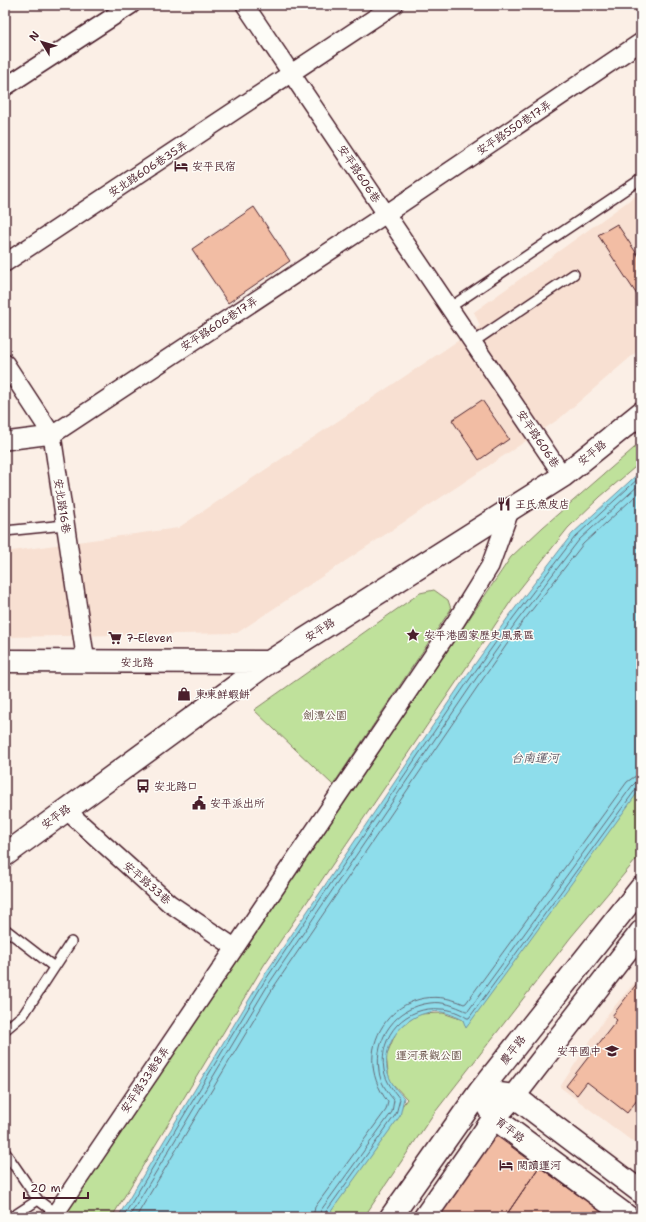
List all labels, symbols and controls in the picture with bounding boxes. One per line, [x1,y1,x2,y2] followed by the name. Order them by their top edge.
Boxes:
[22,22,62,62] north arrow
[26,28,43,44] text: N
[474,97,554,159] street label: 安平路550巷17弄
[105,138,191,200] street label: 安北路606巷35弄
[334,142,384,206] street label: 安平路606巷
[173,158,189,174] hotel icon: 安平民宿
[192,159,236,174] place label: 安平民宿
[177,293,261,355] street label: 安平路606巷17弄
[513,407,563,471] street label: 安平路606巷
[574,437,610,469] street label: 安平路
[50,477,74,535] street label: 安北路16巷
[496,496,512,512] restaurant icon: 王氏魚皮店
[515,497,570,512] place label: 王氏魚皮店
[302,615,338,645] street label: 安平路
[405,627,421,643] place icon: 安平港國家歷史風景區
[424,628,534,643] place label: 安平港國家歷史風景區
[107,630,123,646] supermarket icon: 7-Eleven
[126,631,173,646] place label: 7-Eleven
[121,655,154,670] street label: 安北路
[176,686,192,702] shop icon: 東東鮮蝦餅
[195,687,250,702] place label: 東東鮮蝦餅
[303,708,347,723] park label: 劍潭公園
[511,750,561,766] water label: 台南運河
[135,778,151,794] bus stop icon: 安北路口
[154,779,198,794] place label: 安北路口
[191,795,207,811] public building icon: 安平派出所
[210,796,265,811] place label: 安平派出所
[38,801,74,833] street label: 安平路
[120,858,174,908] street label: 安平路33巷
[497,1032,529,1068] street label: 慶平路
[604,1043,620,1059] school or university icon: 安平國中
[117,1044,173,1116] street label: 安平路33巷8弄
[557,1044,601,1059] place label: 安平國中
[396,1048,462,1063] park label: 運河景觀公園
[492,1114,528,1146] street label: 育平路
[498,1157,514,1173] hotel icon: 閱讀運河
[517,1158,561,1173] place label: 閱讀運河
[24,1174,88,1200] scale bar
[30,1180,61,1196] text: 20 m

